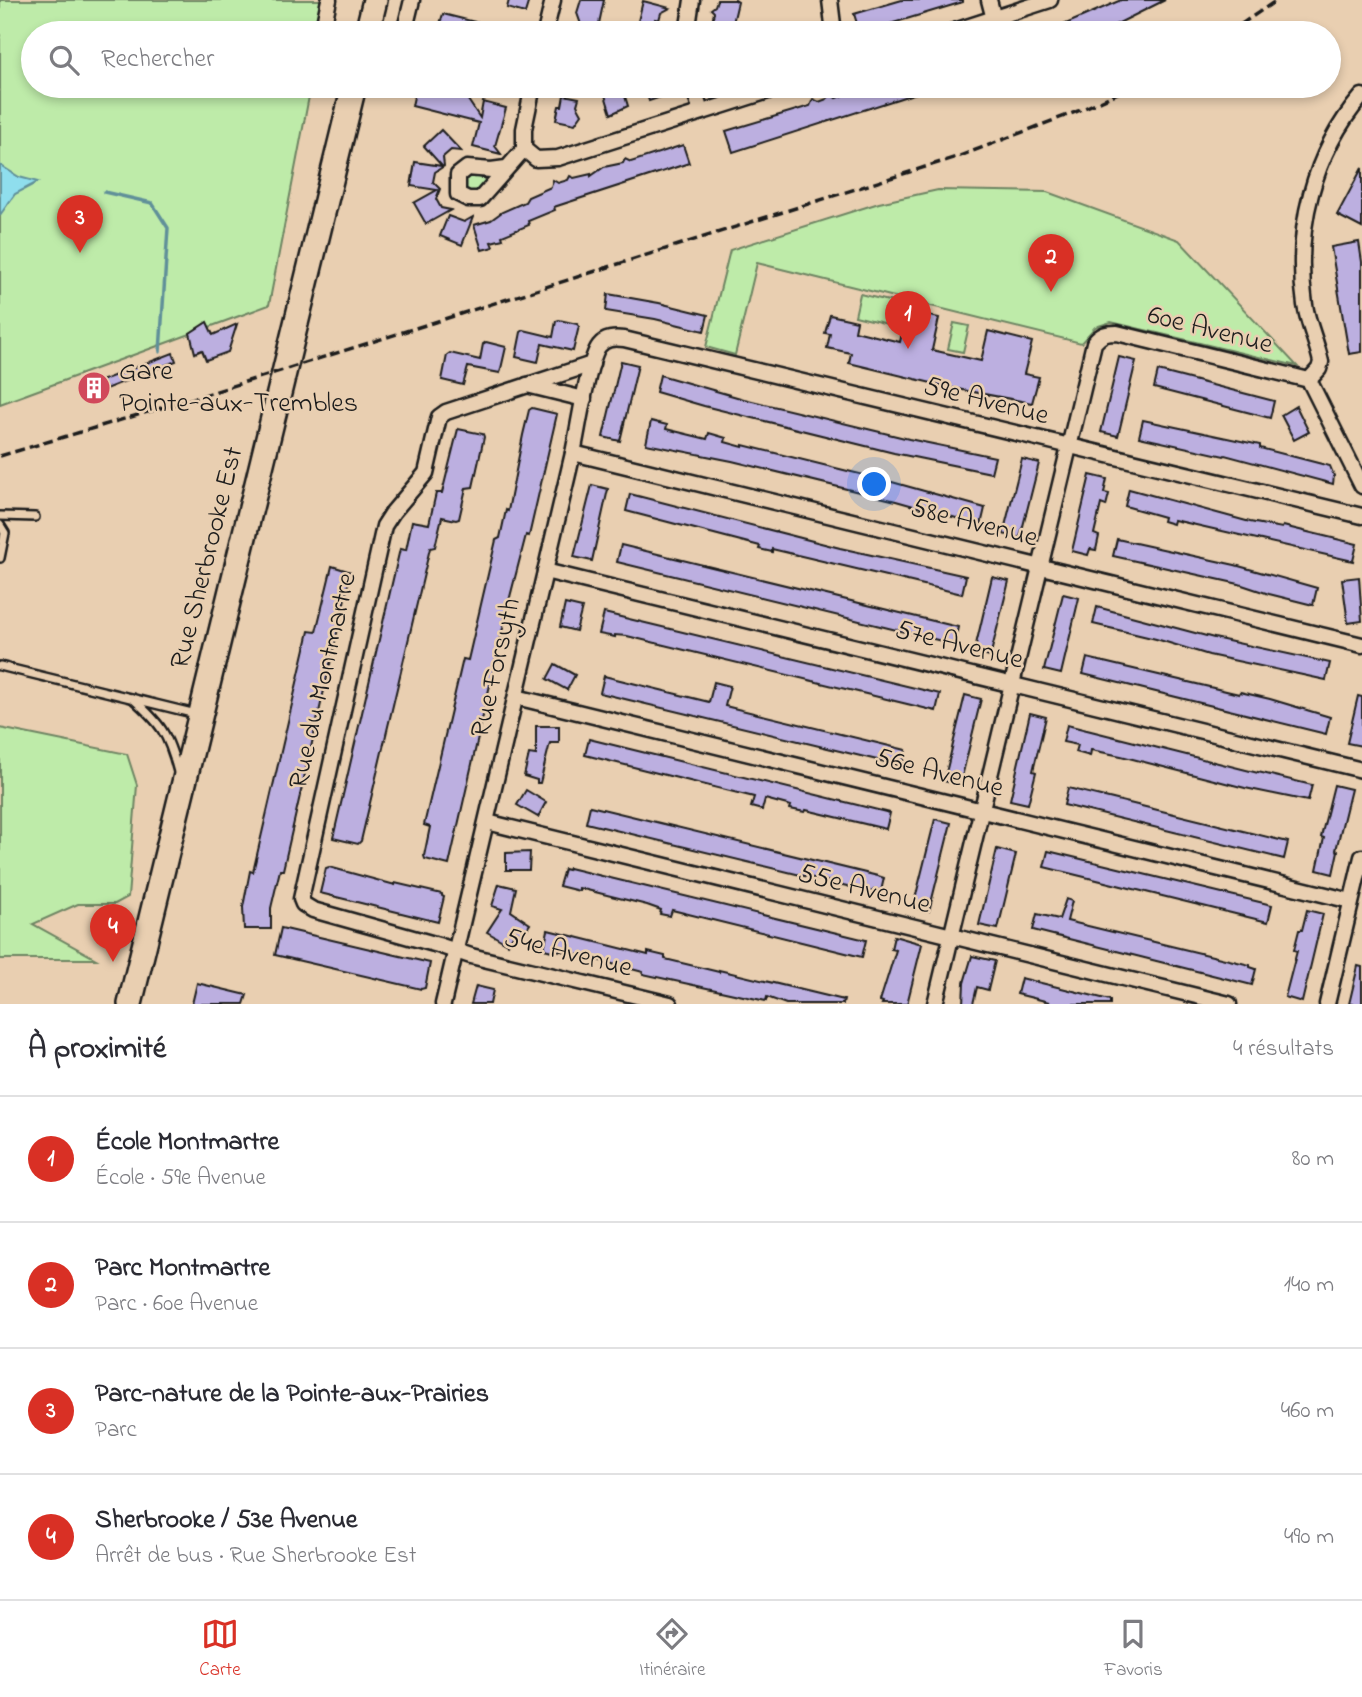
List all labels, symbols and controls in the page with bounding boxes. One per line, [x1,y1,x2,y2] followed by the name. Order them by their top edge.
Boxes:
[21,21,1341,98] search box
[45,41,83,79] icon: search
[101,41,214,79] text: Rechercher
[57,195,103,253] pin: 3
[1028,234,1074,292] pin: 2
[885,291,931,349] pin: 1
[1143,296,1277,366] street label: 60e Avenue
[119,352,358,425] place label: Gare Pointe-aux-Trembles
[919,367,1053,437] street label: 59e Avenue
[75,369,113,407] building icon: Gare Pointe-aux-Trembles
[161,443,255,673] street label: Rue Sherbrooke Est
[857,467,891,501] your location
[906,488,1042,560] street label: 58e Avenue
[279,568,369,793] street label: Rue du Montmartre
[461,594,533,742] street label: Rue Forsyth
[891,610,1028,682] street label: 57e Avenue
[870,738,1008,810] street label: 56e Avenue
[793,854,935,926] street label: 55e Avenue
[90,904,136,962] pin: 4
[500,918,637,990] street label: 54e Avenue
[28,1028,166,1072] text: À proximité
[1233,1033,1334,1066] text: 4 résultats
[95,1124,279,1162] text: École Montmartre
[47,1143,55,1176] text: 1
[1292,1143,1334,1176] text: 80 m
[95,1162,266,1195] text: École · 59e Avenue
[95,1250,270,1288] text: Parc Montmartre
[45,1269,57,1302] text: 2
[1284,1269,1334,1302] text: 140 m
[95,1288,258,1321] text: Parc · 60e Avenue
[95,1376,489,1414] text: Parc-nature de la Pointe-aux-Prairies
[46,1395,56,1428] text: 3
[1281,1395,1334,1428] text: 460 m
[95,1414,137,1447] text: Parc
[95,1502,357,1540] text: Sherbrooke / 53e Avenue
[46,1521,56,1554] text: 4
[1284,1521,1334,1554] text: 490 m
[95,1540,417,1573] text: Arrêt de bus · Rue Sherbrooke Est
[199,1615,241,1684] tab: Carte
[639,1615,705,1684] tab: Itinéraire
[1104,1615,1163,1684] tab: Favoris

